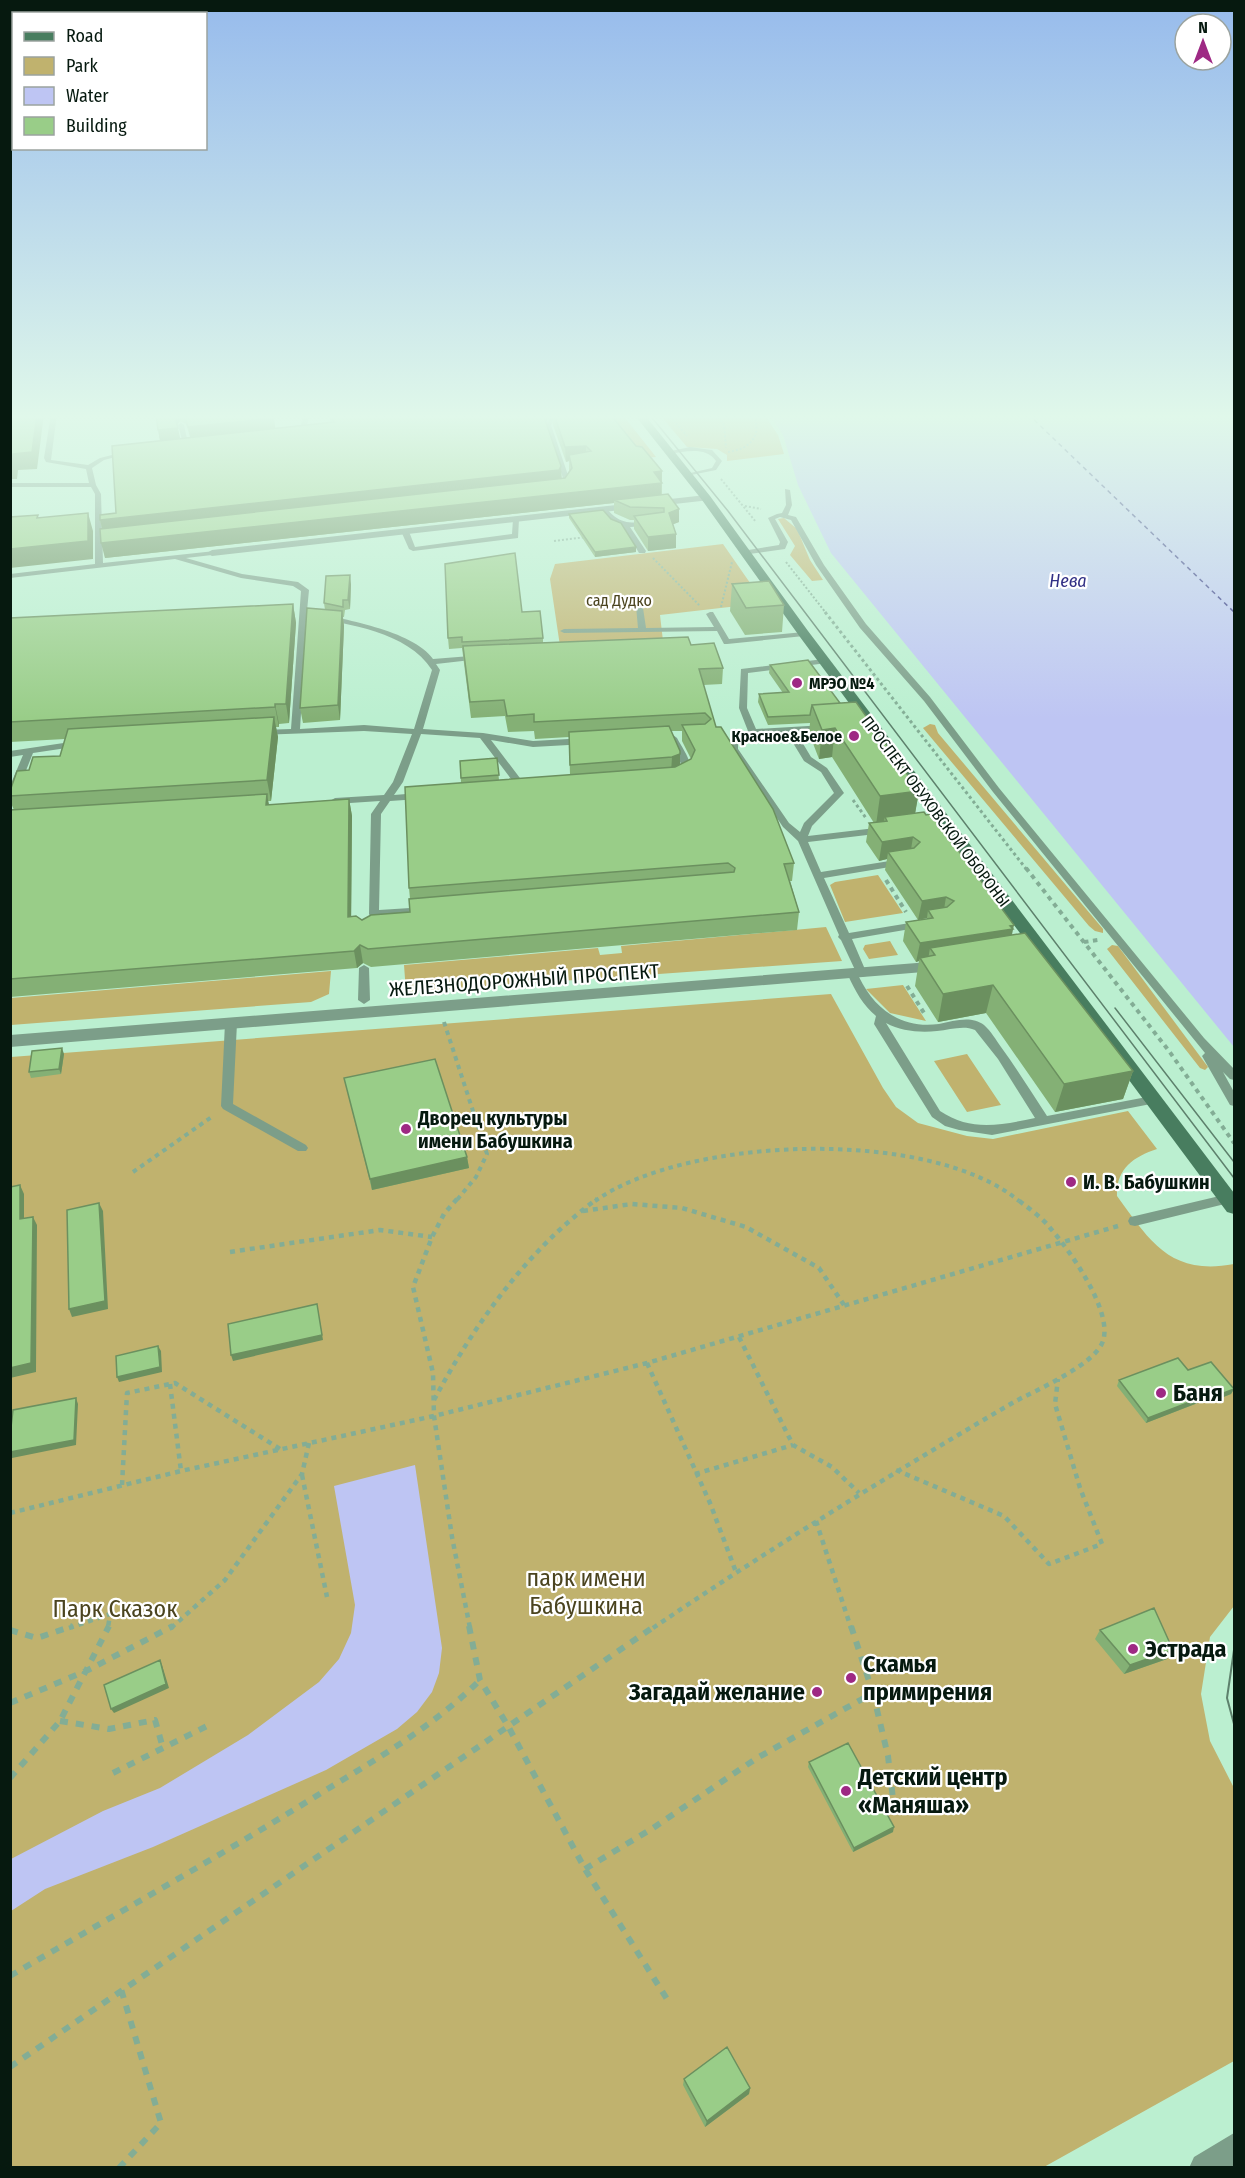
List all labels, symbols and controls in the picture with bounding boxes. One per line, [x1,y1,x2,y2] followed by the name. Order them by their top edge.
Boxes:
[12,12,207,150] legend
[1173,12,1233,72] north arrow
[1198,18,1208,37] text: N
[66,25,103,47] text: Road
[66,55,99,77] text: Park
[66,85,109,107] text: Water
[66,115,127,137] text: Building
[1049,570,1087,592] water label: Нева
[586,591,652,610] park label: сад Дудко
[809,674,874,693] place label: МРЭО №4
[790,676,804,690] marker: МРЭО №4
[858,712,1014,910] street label: ПРОСПЕКТ ОБУХОВСКОЙ ОБОРОНЫ
[732,727,842,746] place label: Красное&Белое
[847,729,861,743] marker: Красное&Белое
[388,959,661,1001] street label: ЖЕЛЕЗНОДОРОЖНЫЙ ПРОСПЕКТ
[417,1106,573,1153] place label: Дворец культуры имени Бабушкина
[399,1122,413,1136] marker: Дворец культуры имени Бабушкина
[1083,1170,1210,1194] place label: И. В. Бабушкин
[1064,1175,1078,1189] marker: И. В. Бабушкин
[1173,1379,1223,1407] place label: Баня
[1154,1386,1168,1400] marker: Баня
[526,1564,646,1620] park label: парк имени Бабушкина
[53,1595,178,1623] park label: Парк Сказок
[1145,1635,1227,1663] place label: Эстрада
[1126,1642,1140,1656] marker: Эстрада
[863,1650,992,1706] place label: Скамья примирения
[844,1671,858,1685] marker: Скамья примирения
[628,1678,805,1706] place label: Загадай желание
[810,1685,824,1699] marker: Загадай желание
[857,1763,1007,1819] place label: Детский центр «Маняша»
[839,1784,853,1798] marker: Детский центр «Маняша»

